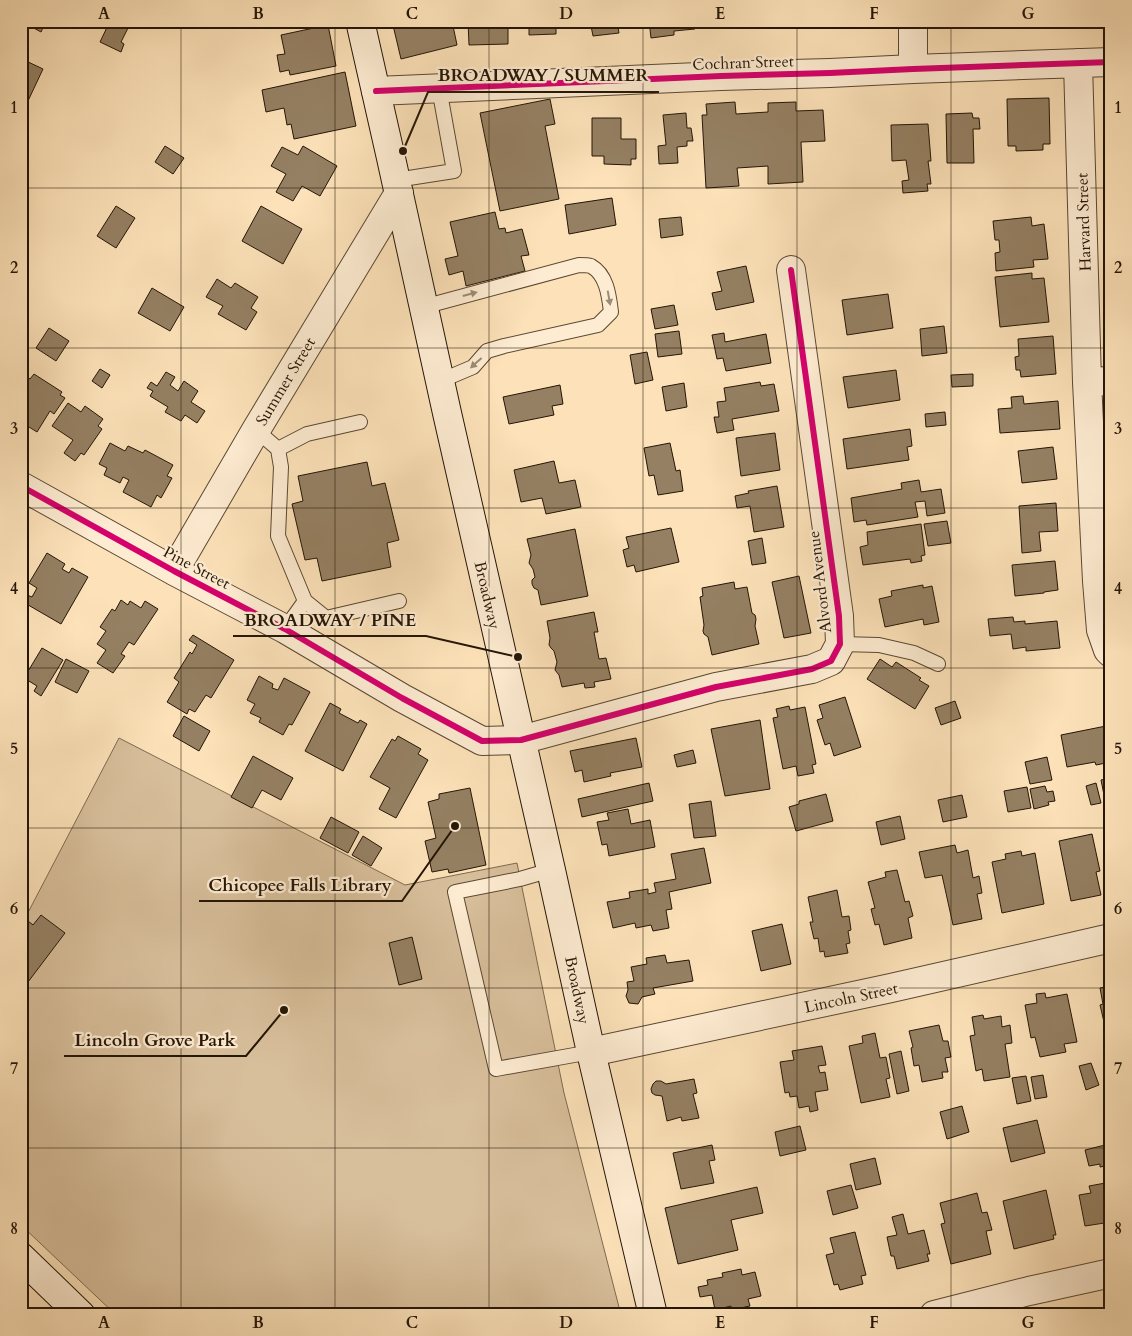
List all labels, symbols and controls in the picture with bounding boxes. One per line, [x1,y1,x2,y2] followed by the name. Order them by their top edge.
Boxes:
[98,3,110,25] text: A
[252,3,264,25] text: B
[406,3,418,25] text: C
[559,3,573,25] text: D
[715,3,725,25] text: E
[869,3,879,25] text: F
[1021,3,1035,25] text: G
[692,50,794,76] street label: Cochran Street
[428,59,659,92] callout: BROADWAY / SUMMER
[438,63,649,88] text: BROADWAY / SUMMER
[10,97,18,119] text: 1
[1114,97,1122,119] text: 1
[1071,172,1097,271] street label: Harvard Street
[10,257,18,279] text: 2
[1114,257,1122,279] text: 2
[463,290,478,298] one-way arrow
[605,291,613,307] one-way arrow
[251,333,321,430] street label: Summer Street
[469,357,482,368] one-way arrow
[10,418,18,440] text: 3
[1114,418,1122,440] text: 3
[803,530,837,634] street label: Alvord Avenue
[159,541,234,595] street label: Pine Street
[469,559,506,632] street label: Broadway
[10,578,18,600] text: 4
[1114,578,1122,600] text: 4
[233,603,426,636] callout: BROADWAY / PINE
[244,608,416,633] text: BROADWAY / PINE
[10,738,18,760] text: 5
[1114,738,1122,760] text: 5
[199,868,402,901] callout: Chicopee Falls Library
[208,873,392,898] text: Chicopee Falls Library
[10,898,18,920] text: 6
[1114,898,1122,920] text: 6
[559,954,595,1027] street label: Broadway
[802,977,900,1019] street label: Lincoln Street
[64,1023,246,1056] callout: Lincoln Grove Park
[74,1028,236,1053] text: Lincoln Grove Park
[10,1058,18,1080] text: 7
[1114,1058,1122,1080] text: 7
[10,1218,18,1240] text: 8
[1114,1218,1122,1240] text: 8
[98,1312,110,1334] text: A
[252,1312,264,1334] text: B
[406,1312,418,1334] text: C
[559,1312,573,1334] text: D
[715,1312,725,1334] text: E
[869,1312,879,1334] text: F
[1021,1312,1035,1334] text: G

